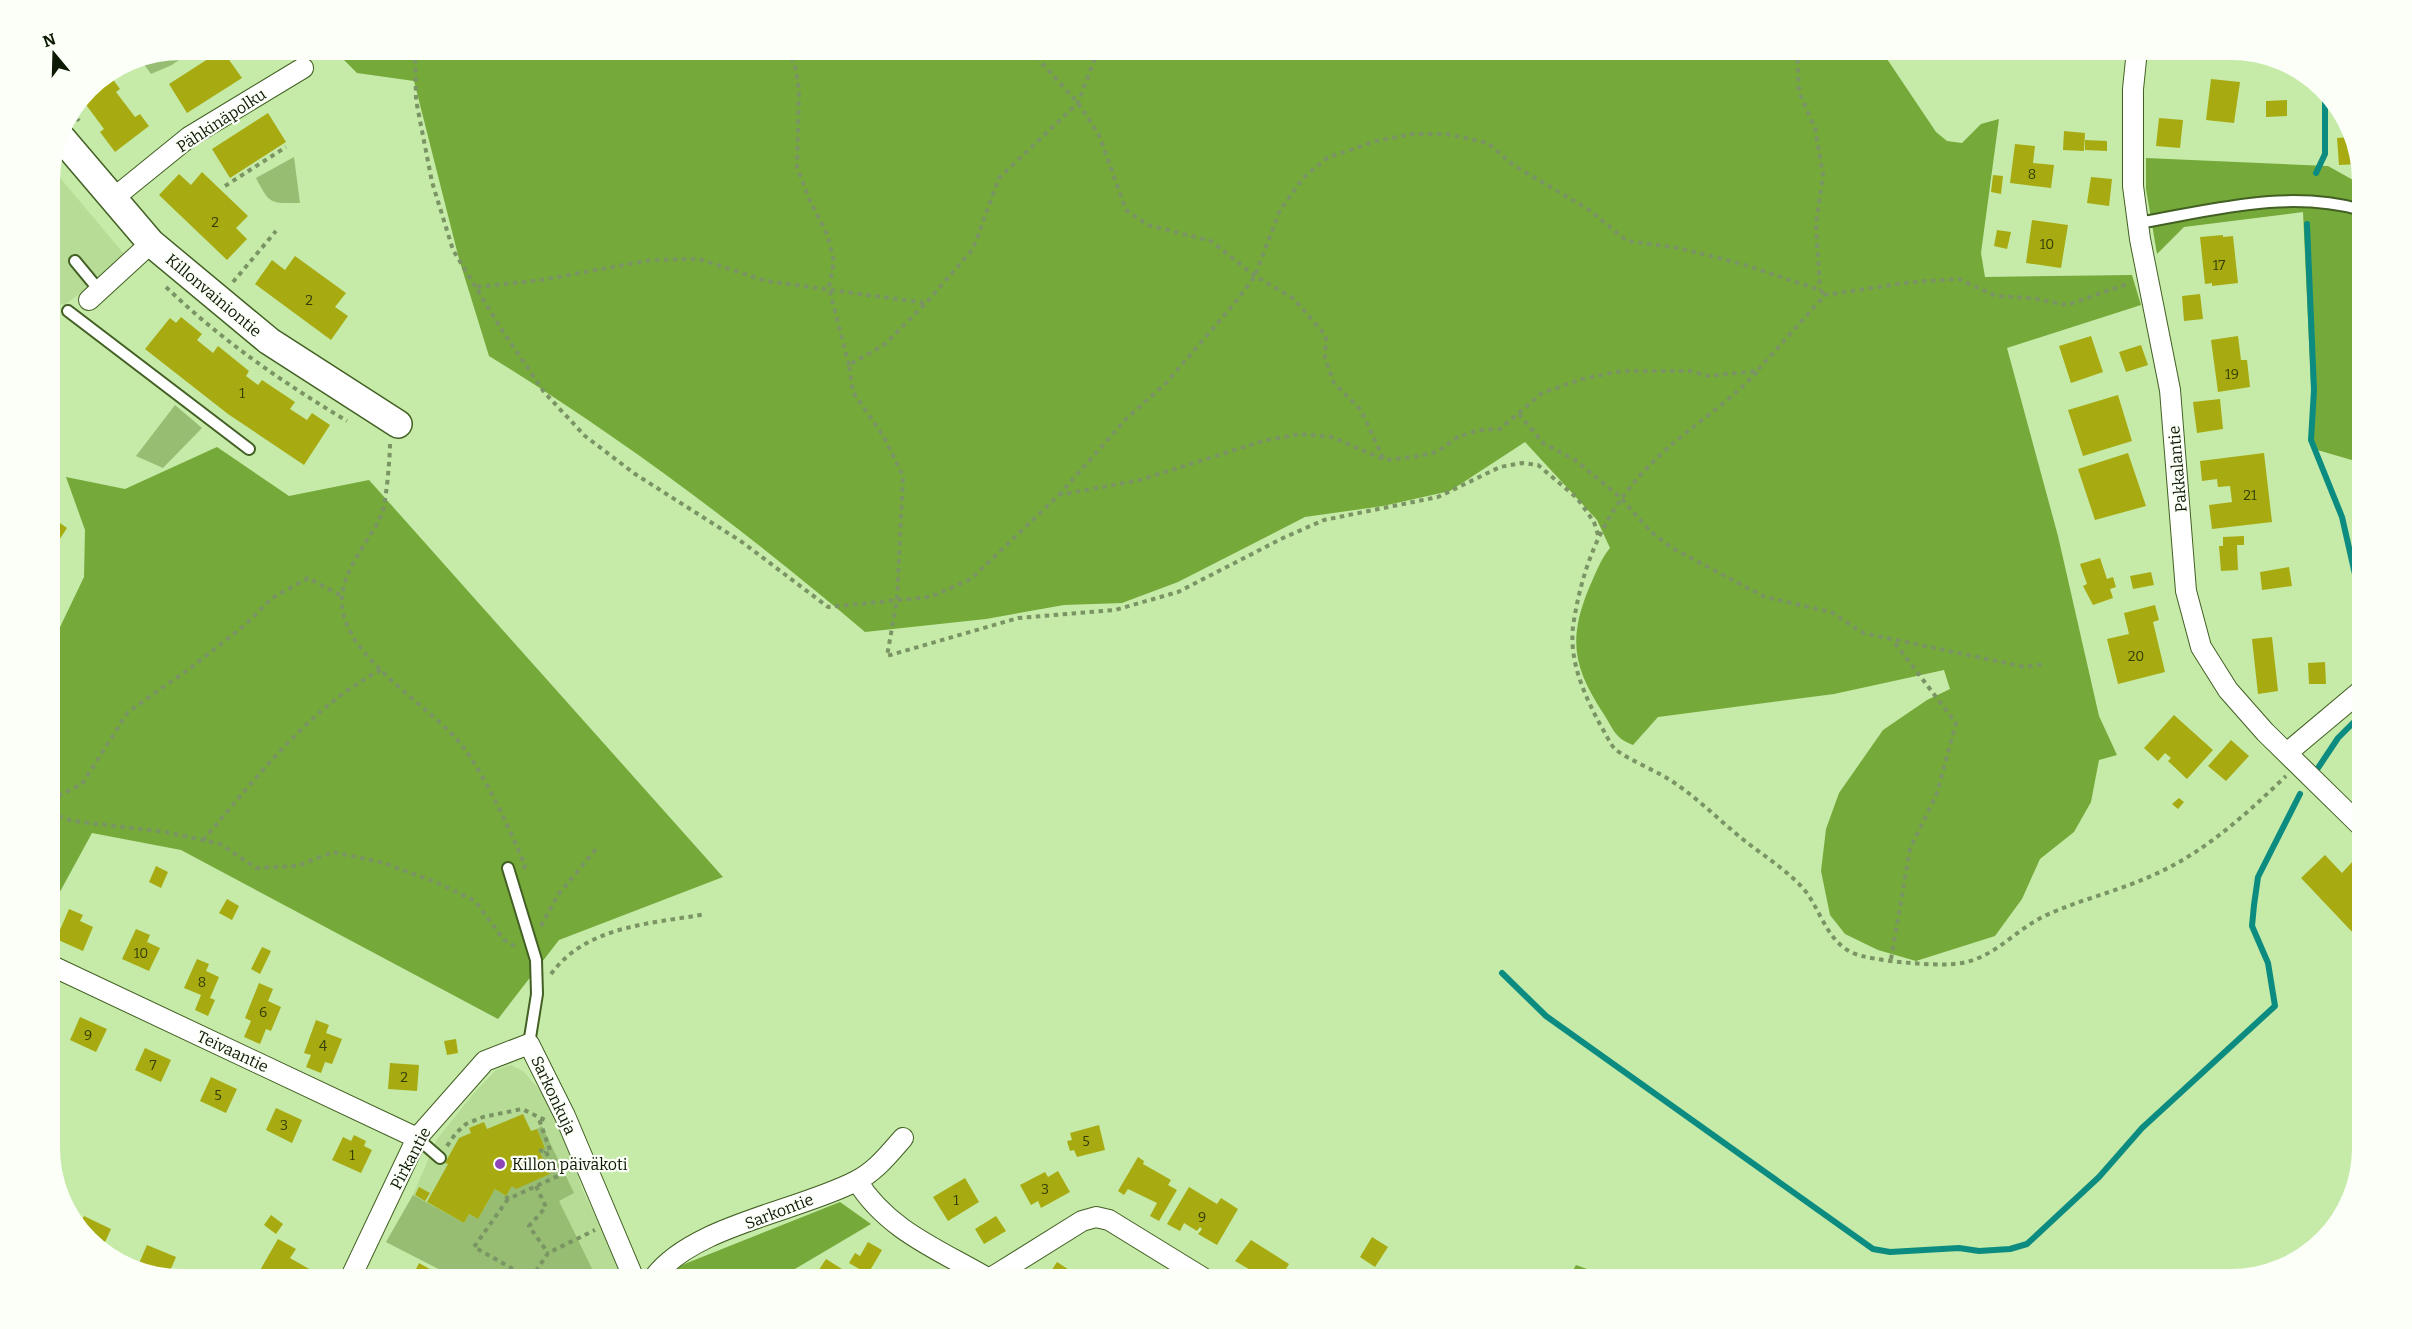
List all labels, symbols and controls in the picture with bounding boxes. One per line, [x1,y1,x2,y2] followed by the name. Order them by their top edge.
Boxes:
[24,24,84,84] north arrow
[40,29,58,51] text: N
[173,85,269,156] street label: Pähkinäpolku
[2028,166,2036,183] house number: 8
[211,214,219,231] house number: 2
[2040,236,2054,253] house number: 10
[162,250,265,341] street label: Killonvainiontie
[2213,257,2225,274] house number: 17
[305,292,313,309] house number: 2
[2225,366,2239,383] house number: 19
[239,385,245,402] house number: 1
[2164,425,2191,513] street label: Pakkalantie
[2243,487,2257,504] house number: 21
[2128,648,2144,665] house number: 20
[134,945,148,962] house number: 10
[198,974,206,991] house number: 8
[259,1004,267,1021] house number: 6
[84,1027,92,1044] house number: 9
[194,1027,272,1076] street label: Teivaantie
[319,1038,327,1055] house number: 4
[527,1053,580,1138] street label: Sarkonkuja
[149,1057,157,1074] house number: 7
[400,1069,408,1086] house number: 2
[214,1087,222,1104] house number: 5
[280,1117,288,1134] house number: 3
[386,1124,435,1193] street label: Pirkantie
[1082,1133,1090,1150] house number: 5
[349,1147,355,1164] house number: 1
[512,1155,628,1174] place label: Killon päiväkoti
[493,1157,507,1171] marker: Killon päiväkoti
[1041,1181,1049,1198] house number: 3
[742,1190,816,1233] street label: Sarkontie
[953,1192,959,1209] house number: 1
[1198,1209,1206,1226] house number: 9

